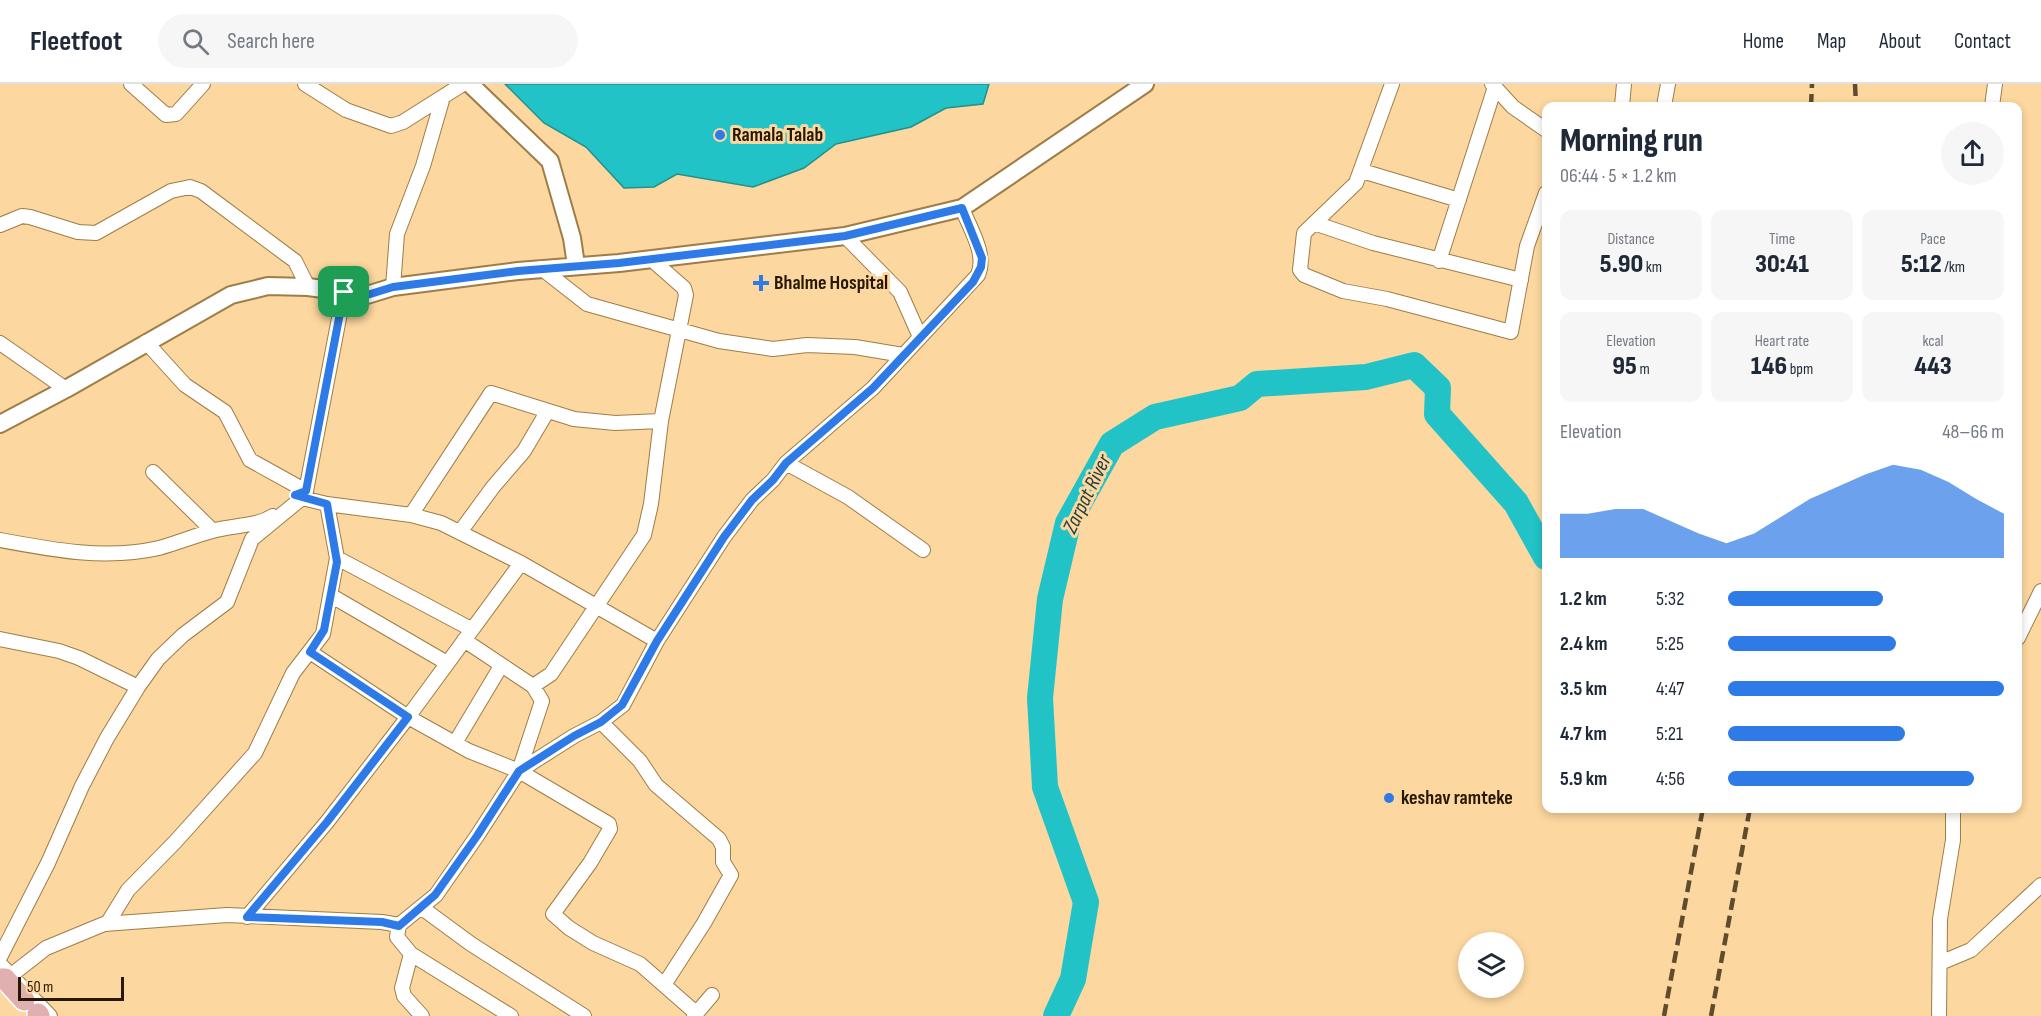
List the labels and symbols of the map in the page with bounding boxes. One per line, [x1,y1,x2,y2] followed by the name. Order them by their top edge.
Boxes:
[732,123,823,147] place label: Ramala Talab
[713,128,727,142] marker: Ramala Talab
[318,266,369,317] pin
[774,271,888,295] place label: Bhalme Hospital
[752,274,770,292] marker: Bhalme Hospital
[1057,450,1117,538] water label: Zarpat River
[1401,786,1513,810] place label: keshav ramteke
[1382,791,1396,805] marker: keshav ramteke
[18,974,124,1002] scale bar

